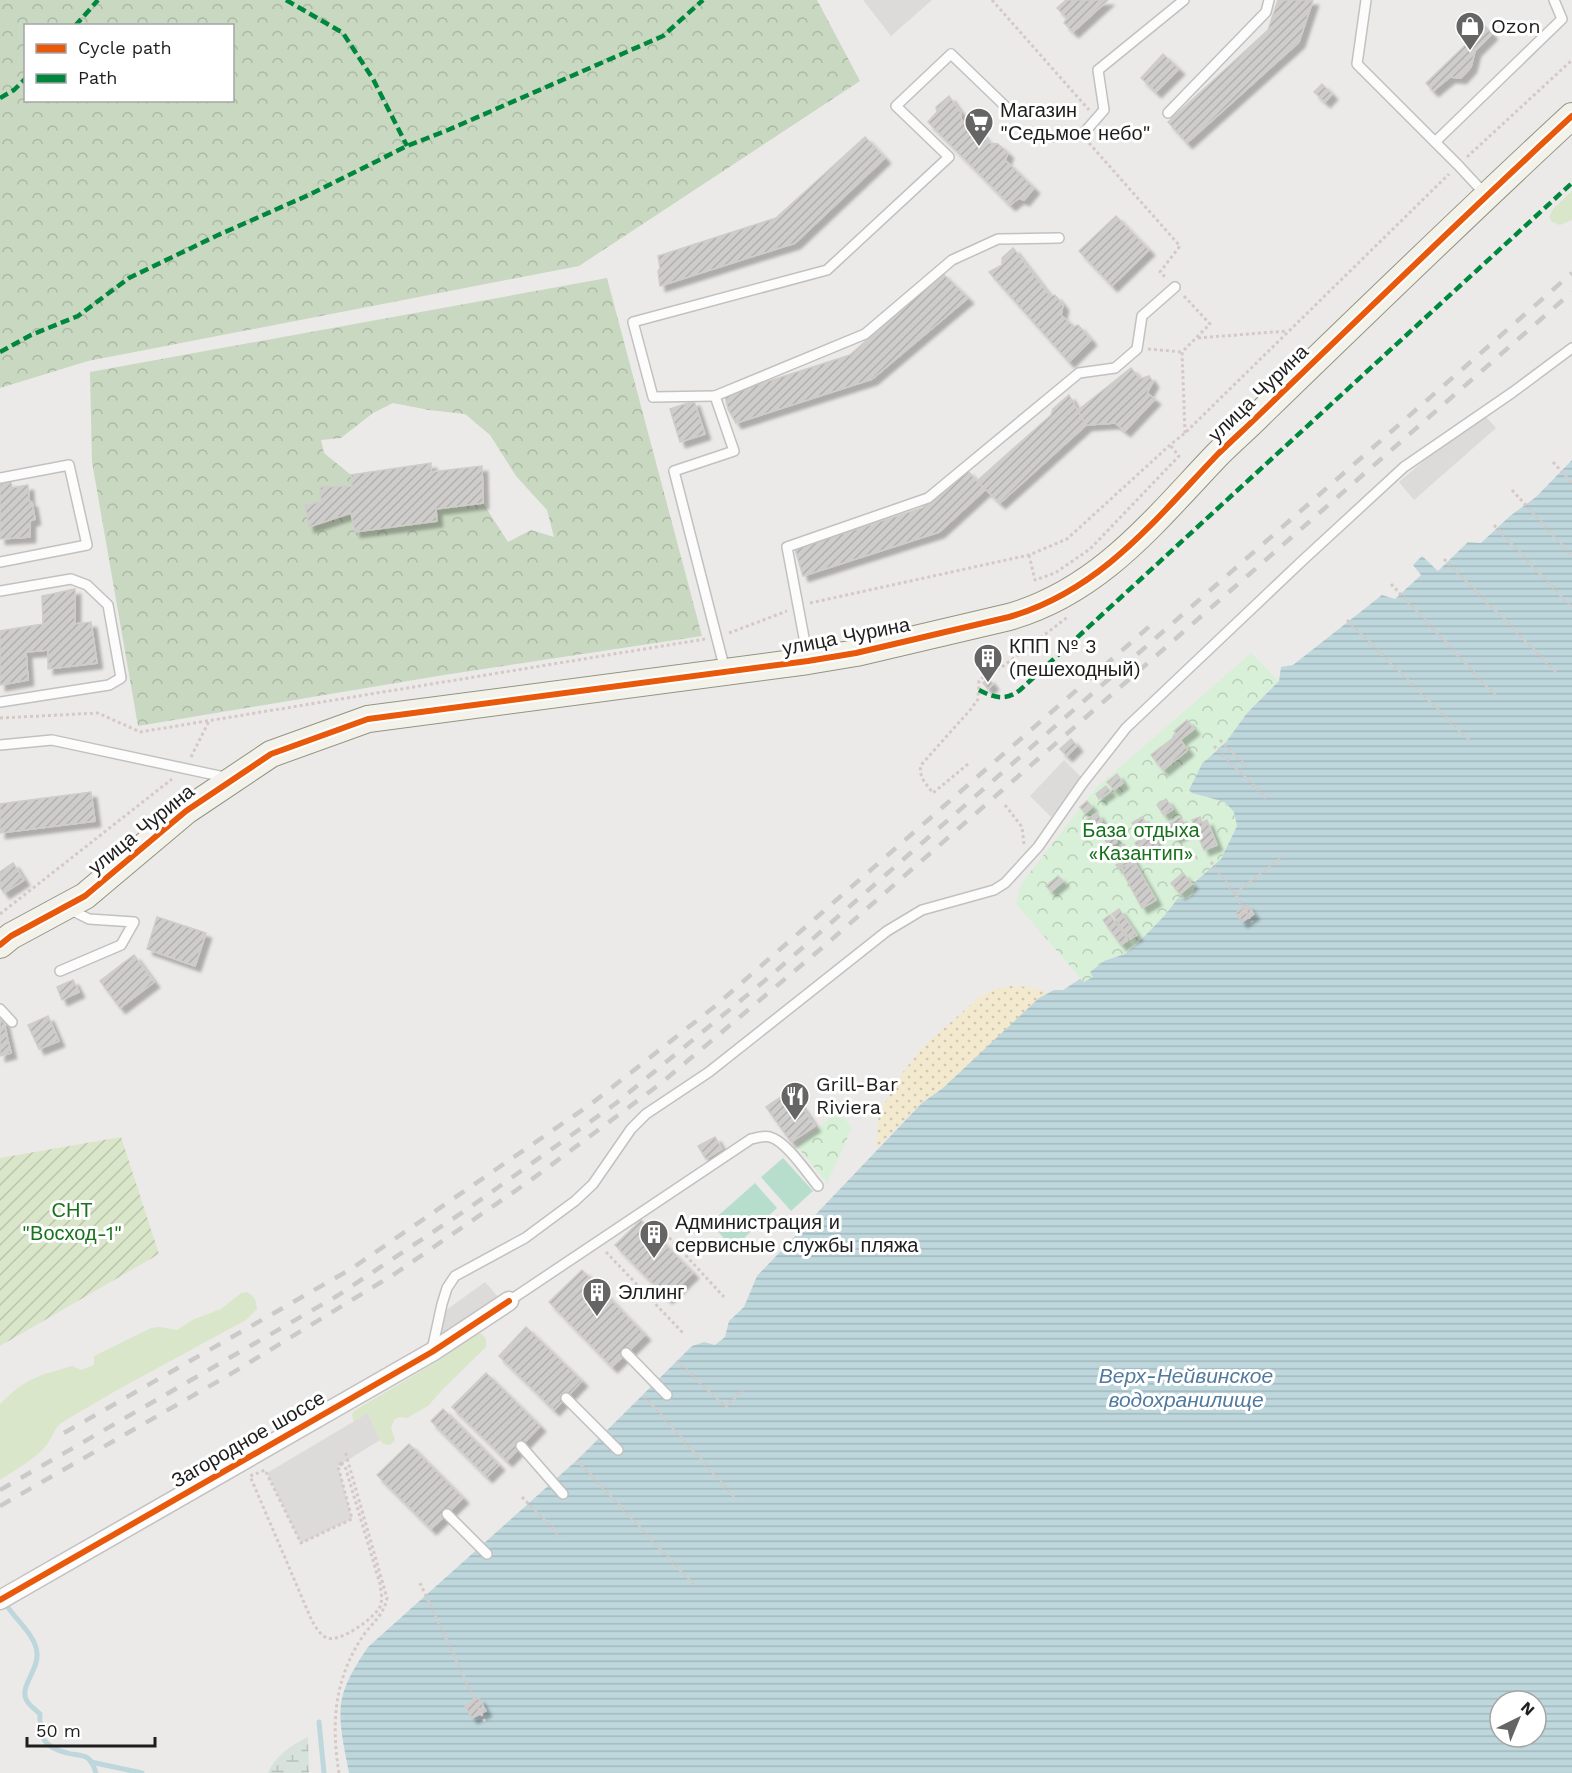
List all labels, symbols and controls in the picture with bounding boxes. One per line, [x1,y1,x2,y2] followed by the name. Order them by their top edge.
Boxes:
[1454,10,1486,52] shop icon: Ozon
[1491,14,1541,38] place label: Ozon
[24,24,234,102] legend
[78,37,172,58] text: Cycle path
[78,67,118,88] text: Path
[1000,98,1151,145] place label: Магазин "Седьмое небо"
[963,106,995,148] supermarket icon: Магазин "Седьмое небо"
[1203,339,1313,447] street label: улица Чурина
[780,612,913,660] street label: улица Чурина
[1009,634,1140,681] place label: КПП № 3 (пешеходный)
[972,642,1004,684] building icon: КПП № 3 (пешеходный)
[83,778,200,879] street label: улица Чурина
[1082,818,1201,865] park label: База отдыха «Казантип»
[816,1072,898,1119] place label: Grill-Bar Riviera
[779,1080,811,1122] restaurant icon: Grill-Bar Riviera
[22,1198,122,1245] park label: СНТ "Восход-1"
[675,1210,919,1257] place label: Администрация и сервисные службы пляжа
[638,1218,670,1260] building icon: Администрация и сервисные службы пляжа
[581,1276,613,1318] building icon: Эллинг
[618,1280,685,1304] place label: Эллинг
[1099,1363,1273,1412] water label: Верх-Нейвинское водохранилище
[167,1385,329,1493] street label: Загородное шоссе
[1488,1689,1548,1749] north arrow
[1517,1697,1539,1719] text: N
[27,1710,154,1748] scale bar
[36,1720,81,1741] text: 50 m

